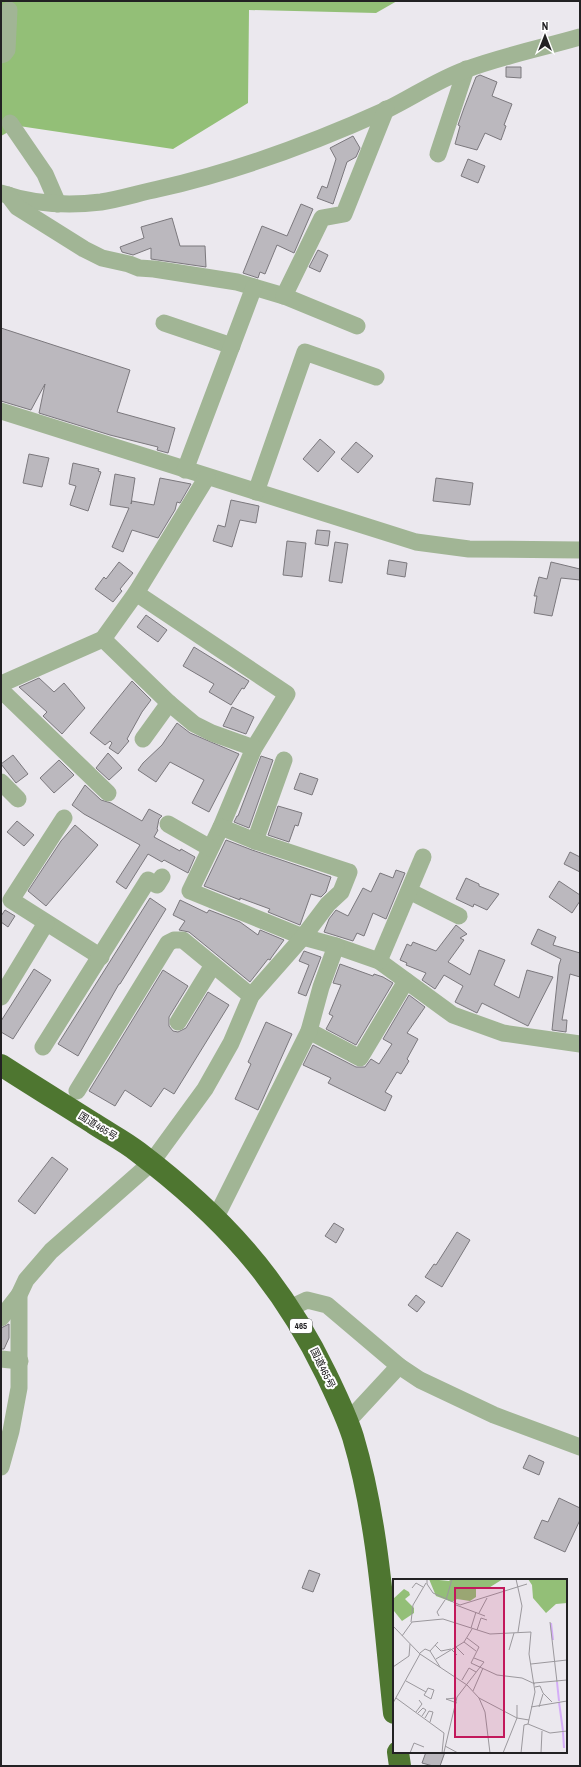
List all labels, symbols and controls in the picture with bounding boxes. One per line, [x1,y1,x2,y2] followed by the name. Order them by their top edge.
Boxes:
[525,16,565,56] north arrow
[542,19,548,33] text: N
[76,1109,120,1143] street label: 国道465号
[290,1319,312,1333] road number: 465
[308,1346,338,1390] street label: 国道465号
[393,1579,567,1753] inset map

